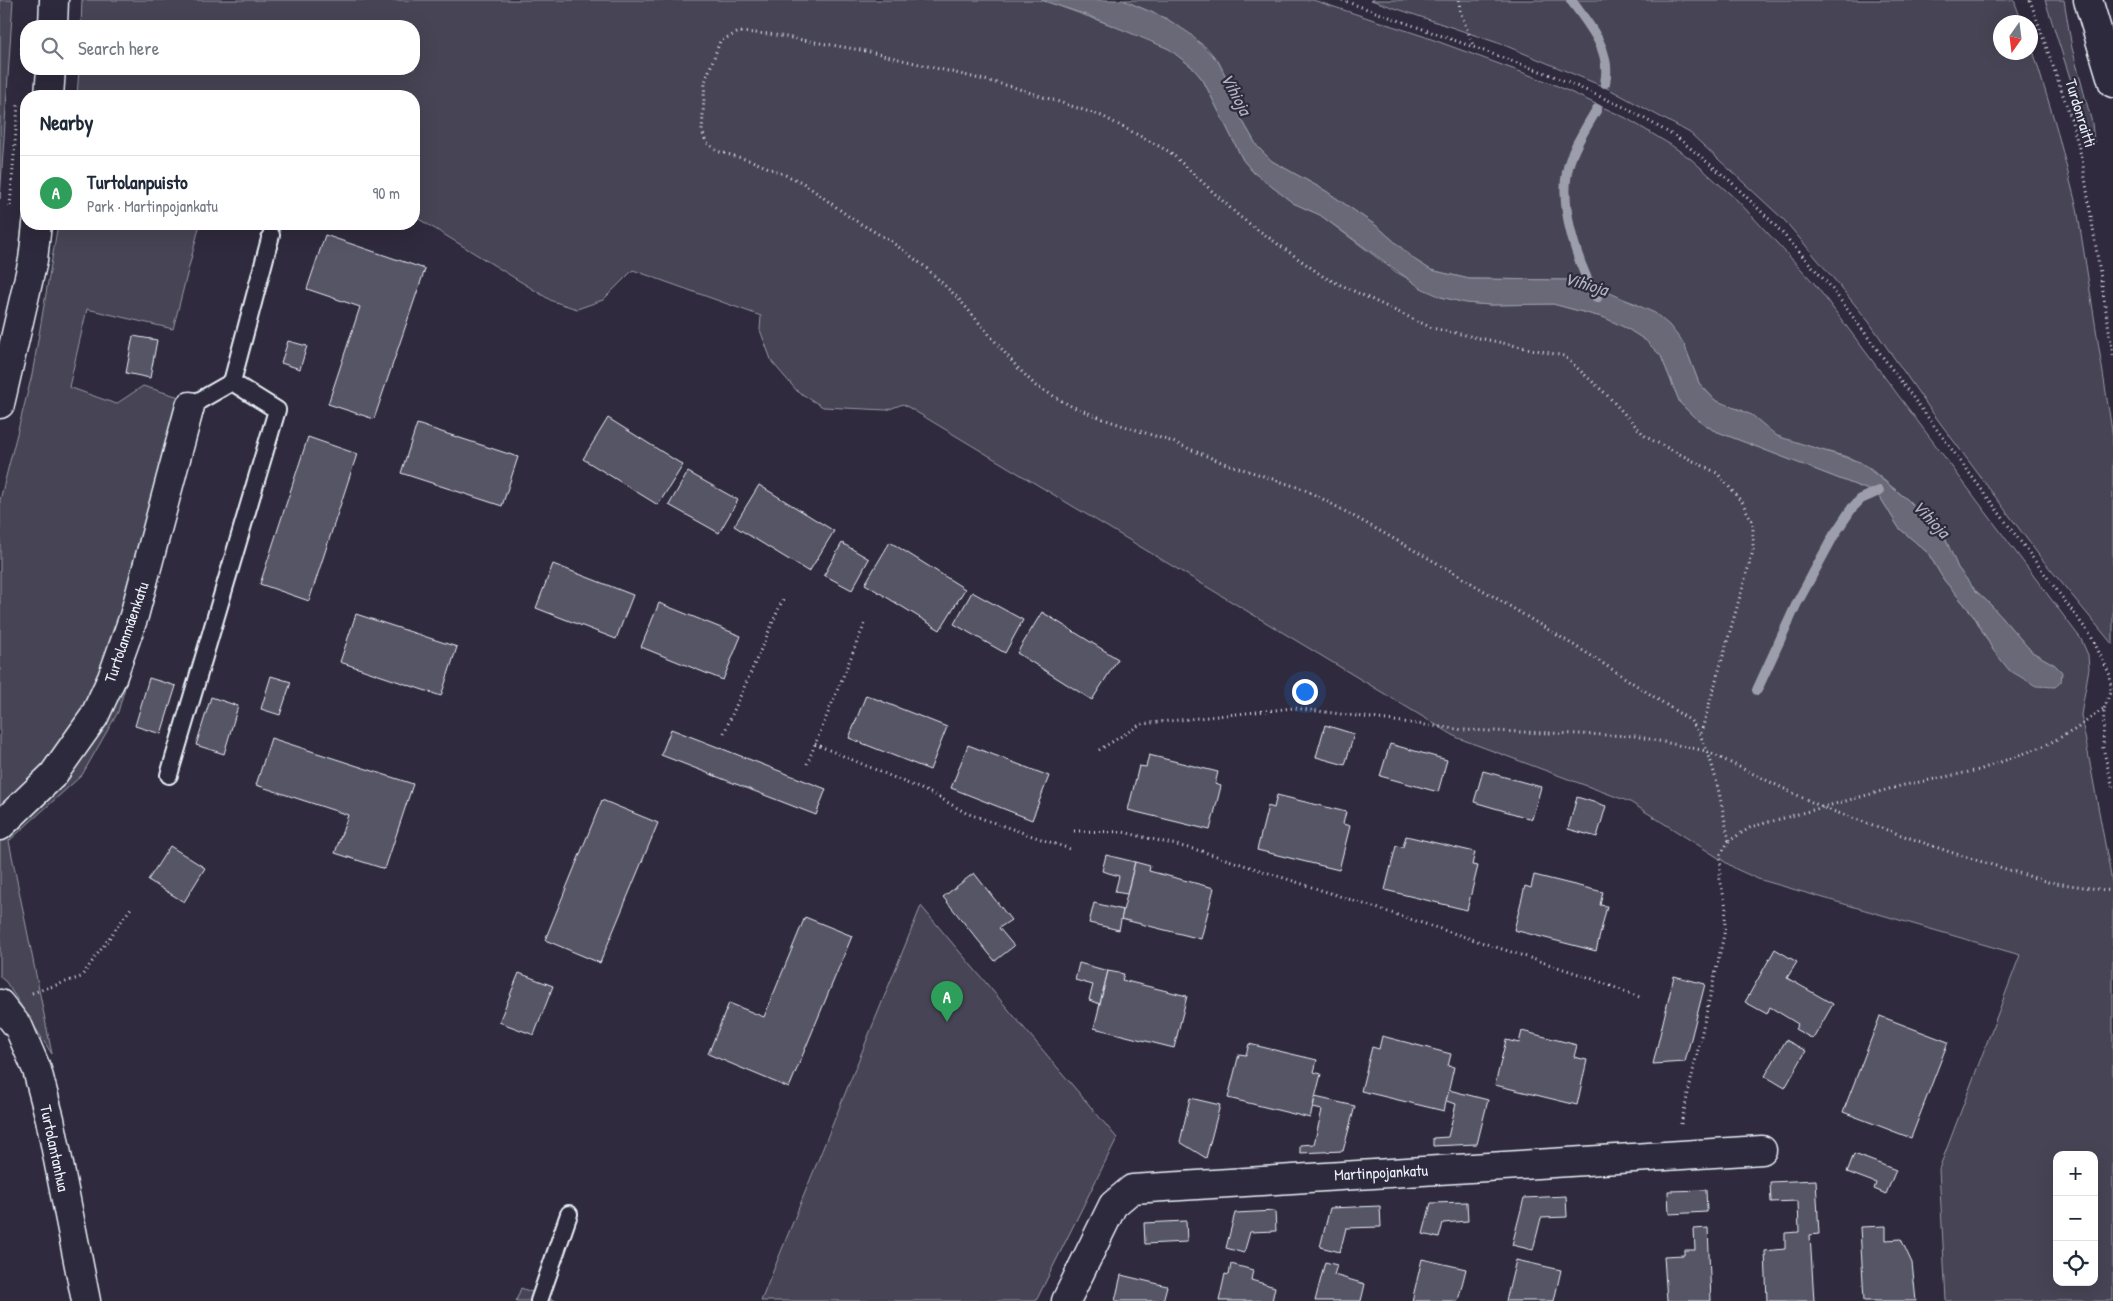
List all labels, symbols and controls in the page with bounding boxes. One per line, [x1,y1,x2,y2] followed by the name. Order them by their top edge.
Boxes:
[1993,15,2038,60] north arrow
[20,20,420,75] search box
[38,34,66,62] icon: search
[78,35,159,61] text: Search here
[1215,68,1259,121] water label: Vihioja
[2060,76,2102,150] street label: Turdonraitti
[40,108,93,137] text: Nearby
[87,169,188,195] text: Turtolanpuisto
[52,182,60,204] text: A
[372,182,400,204] text: 90 m
[87,195,218,217] text: Park · Martinpojankatu
[1561,265,1613,302] water label: Vihioja
[1907,494,1957,545] water label: Vihioja
[98,578,154,685] street label: Turtolanmäenkatu
[1292,679,1318,705] your location
[931,981,963,1022] pin: A
[35,1103,75,1193] street label: Turtolantanhua
[2053,1151,2098,1286] map controls
[2053,1151,2098,1196] button: +
[1334,1159,1429,1185] street label: Martinpojankatu
[2053,1196,2098,1241] button: −
[2053,1241,2098,1286] button: locate

